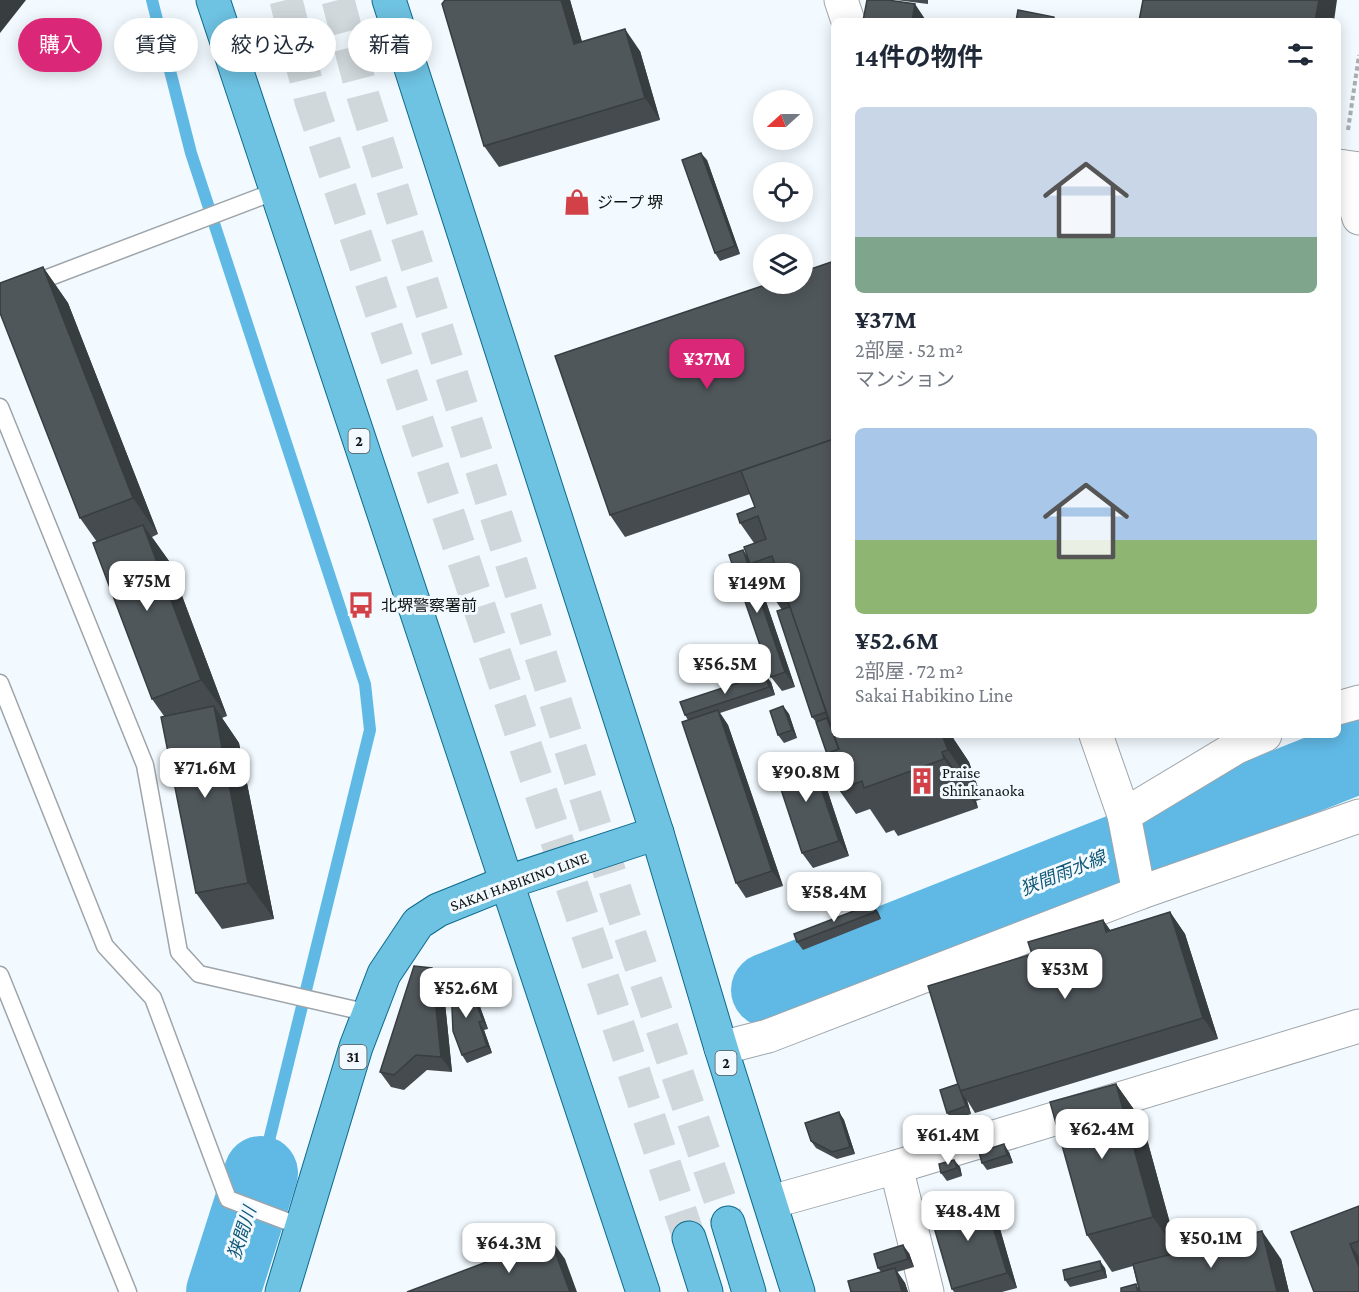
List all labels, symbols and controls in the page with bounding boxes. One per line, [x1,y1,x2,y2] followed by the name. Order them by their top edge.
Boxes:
[18,18,102,72] chip: 購入
[114,18,198,72] chip: 賃貸
[210,18,336,72] chip: 絞り込み
[348,18,432,72] chip: 新着
[1284,38,1317,71] icon: filters
[855,43,983,72] text: 14件の物件
[753,90,813,150] north arrow
[753,90,813,294] map controls
[1032,146,1140,254] icon: home
[753,162,813,222] button: locate
[562,187,592,217] shop icon: ジープ 堺
[597,194,663,211] place label: ジープ 堺
[753,234,813,294] button: layers
[855,305,917,334] text: ¥37M
[671,339,743,390] pin: ¥37M
[855,339,963,361] text: 2部屋 · 52 m²
[683,347,731,369] text: ¥37M
[855,368,955,390] text: マンション
[348,429,370,453] road number: 2
[1032,467,1140,575] icon: home
[111,561,183,612] pin: ¥75M
[715,563,799,614] pin: ¥149M
[123,569,171,591] text: ¥75M
[728,571,786,593] text: ¥149M
[346,590,376,620] bus stop icon: 北堺警察署前
[381,597,477,614] place label: 北堺警察署前
[855,626,939,655] text: ¥52.6M
[676,644,774,695] pin: ¥56.5M
[693,652,757,674] text: ¥56.5M
[855,660,963,682] text: 2部屋 · 72 m²
[855,684,1013,706] text: Sakai Habikino Line
[156,748,254,799] pin: ¥71.6M
[757,752,855,803] pin: ¥90.8M
[174,756,236,778] text: ¥71.6M
[772,760,840,782] text: ¥90.8M
[942,764,1025,799] place label: Praise Shinkanaoka
[907,766,937,796] building icon: Praise Shinkanaoka
[1018,846,1110,899] water label: 狭間雨水線
[448,848,591,914] street label: SAKAI HABIKINO LINE
[785,872,883,923] pin: ¥58.4M
[801,880,867,902] text: ¥58.4M
[1029,949,1101,1000] pin: ¥53M
[1041,957,1089,979] text: ¥53M
[417,968,515,1019] pin: ¥52.6M
[434,976,498,998] text: ¥52.6M
[340,1045,366,1069] road number: 31
[716,1051,736,1075] road number: 2
[1053,1109,1151,1160] pin: ¥62.4M
[899,1115,997,1166] pin: ¥61.4M
[1069,1117,1135,1139] text: ¥62.4M
[917,1123,979,1145] text: ¥61.4M
[919,1191,1017,1242] pin: ¥48.4M
[935,1199,1001,1221] text: ¥48.4M
[224,1202,260,1262] water label: 狭間川
[1162,1218,1260,1269] pin: ¥50.1M
[460,1223,558,1274] pin: ¥64.3M
[1180,1226,1242,1248] text: ¥50.1M
[476,1231,542,1253] text: ¥64.3M

